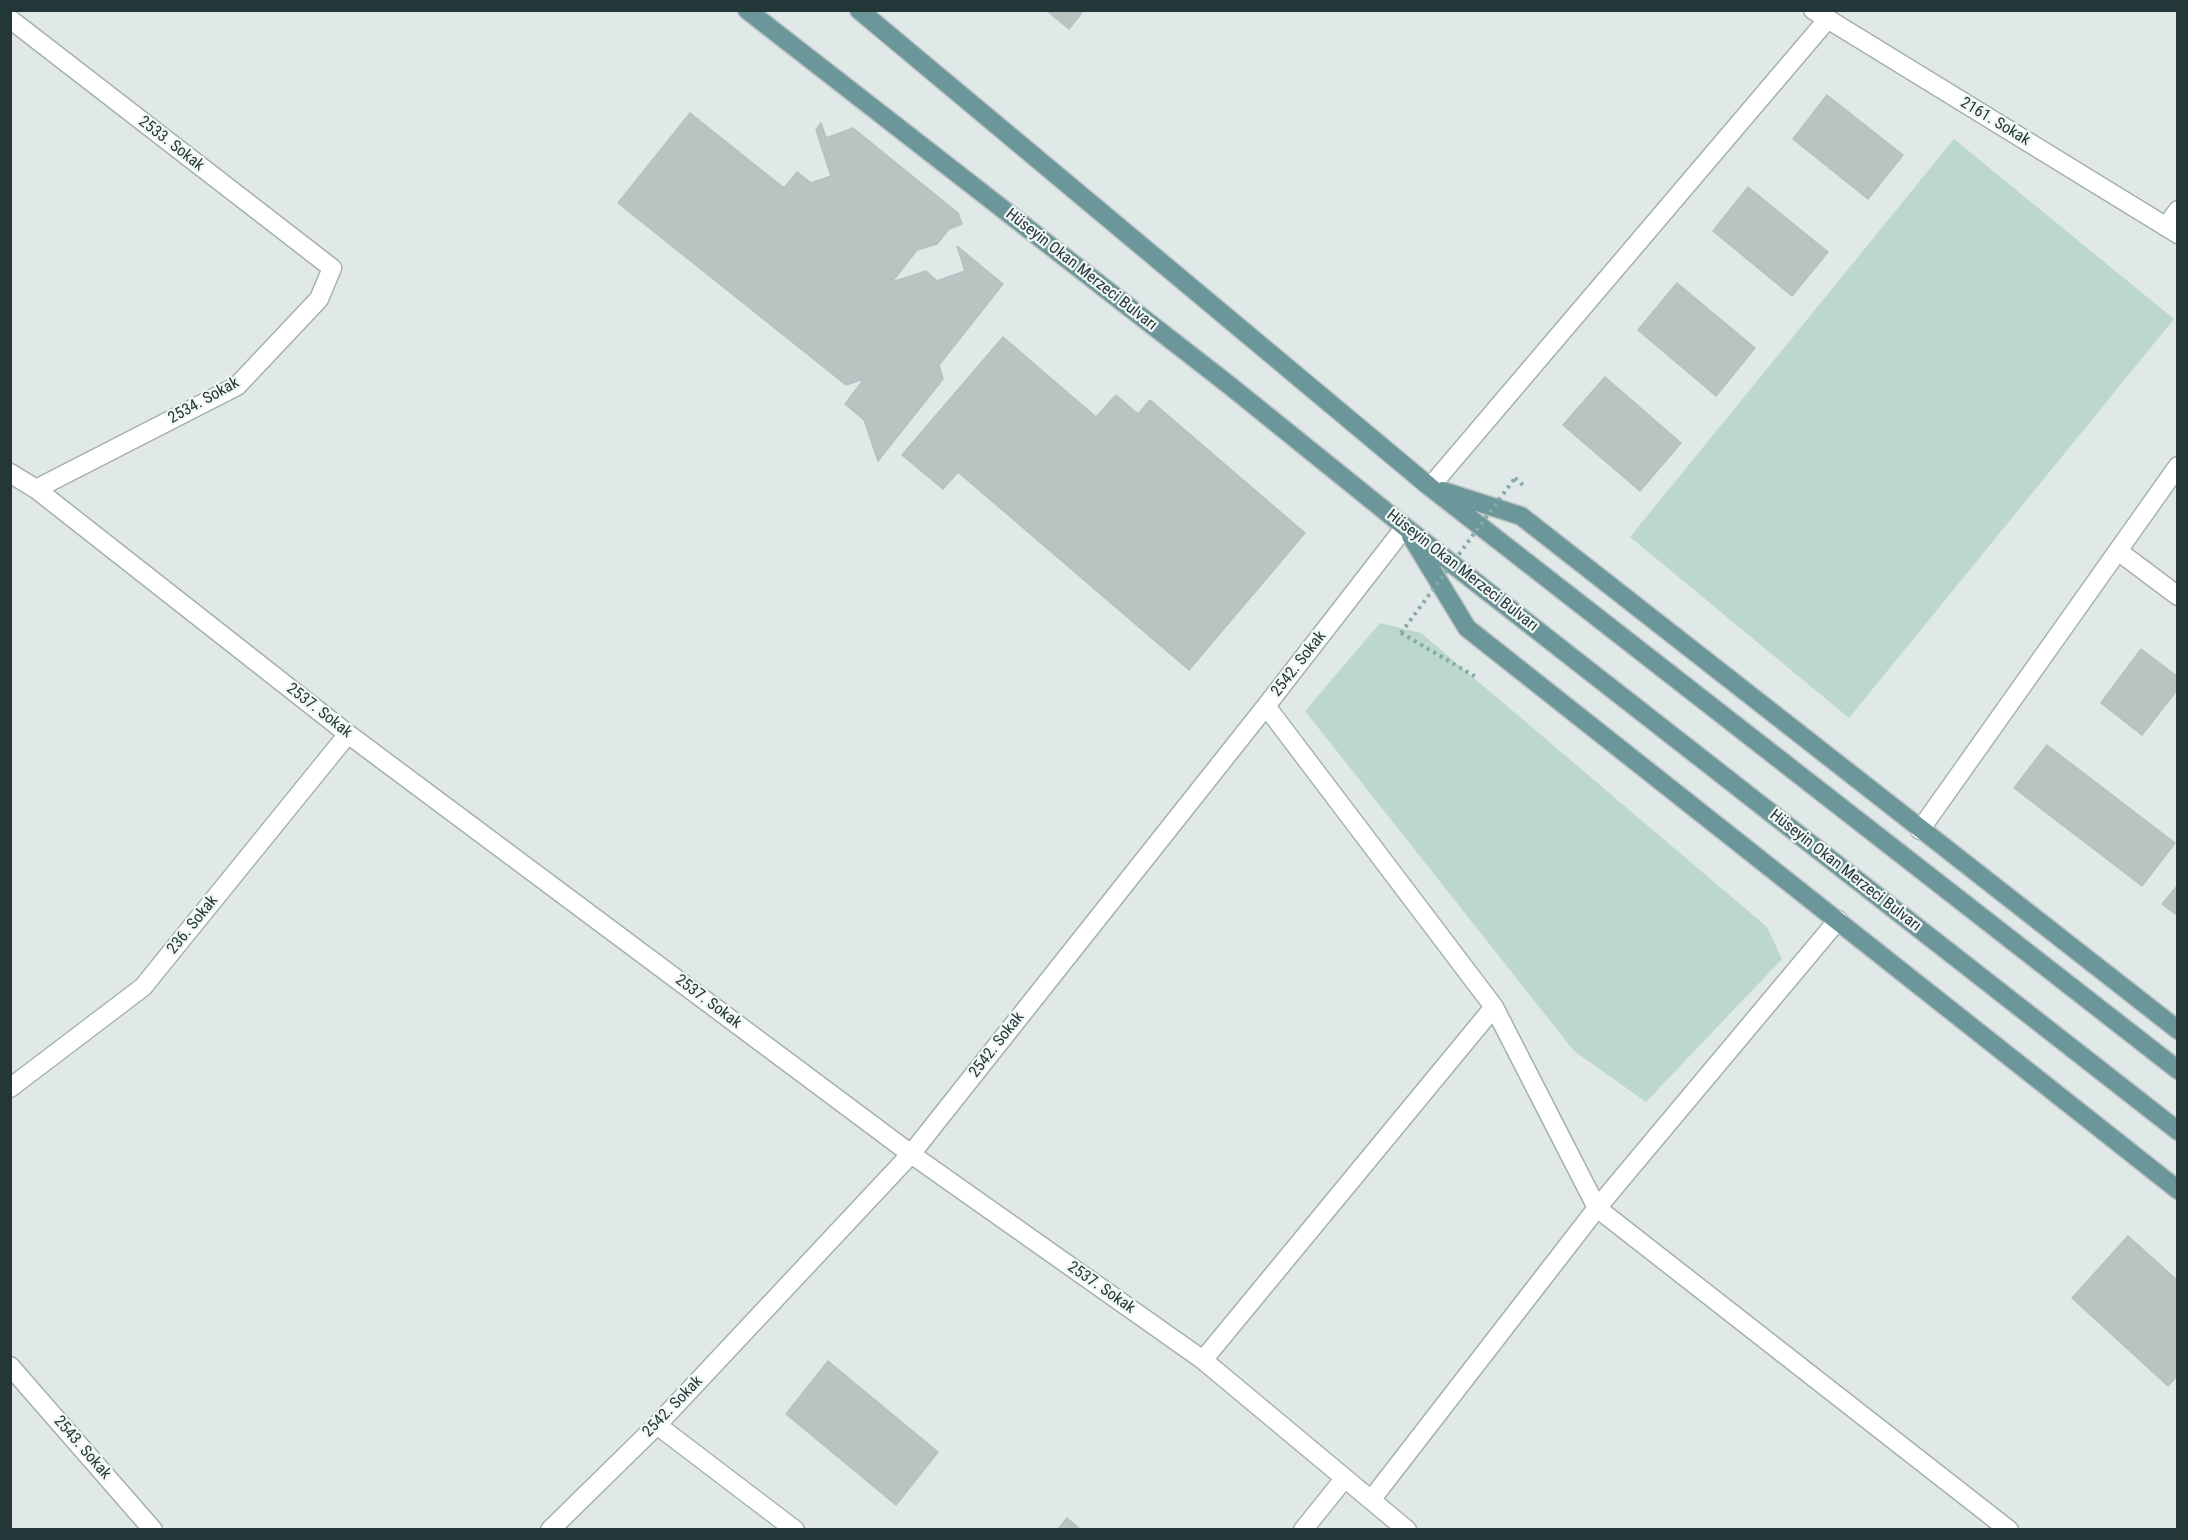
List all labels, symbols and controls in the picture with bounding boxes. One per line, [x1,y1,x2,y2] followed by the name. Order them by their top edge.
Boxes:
[1957,94,2033,150] street label: 2161. Sokak
[134,112,208,176] street label: 2533. Sokak
[1001,205,1161,335] street label: Hüseyin Okan Merzeci Bulvarı
[165,374,243,428] street label: 2534. Sokak
[1382,506,1542,636] street label: Hüseyin Okan Merzeci Bulvarı
[1267,627,1331,701] street label: 2542. Sokak
[282,679,356,743] street label: 2537. Sokak
[1765,806,1925,936] street label: Hüseyin Okan Merzeci Bulvarı
[164,892,222,958] street label: 236. Sokak
[671,971,745,1033] street label: 2537. Sokak
[965,1008,1029,1082] street label: 2542. Sokak
[1064,1258,1138,1318] street label: 2537. Sokak
[639,1372,707,1442] street label: 2542. Sokak
[49,1412,115,1484] street label: 2543. Sokak

